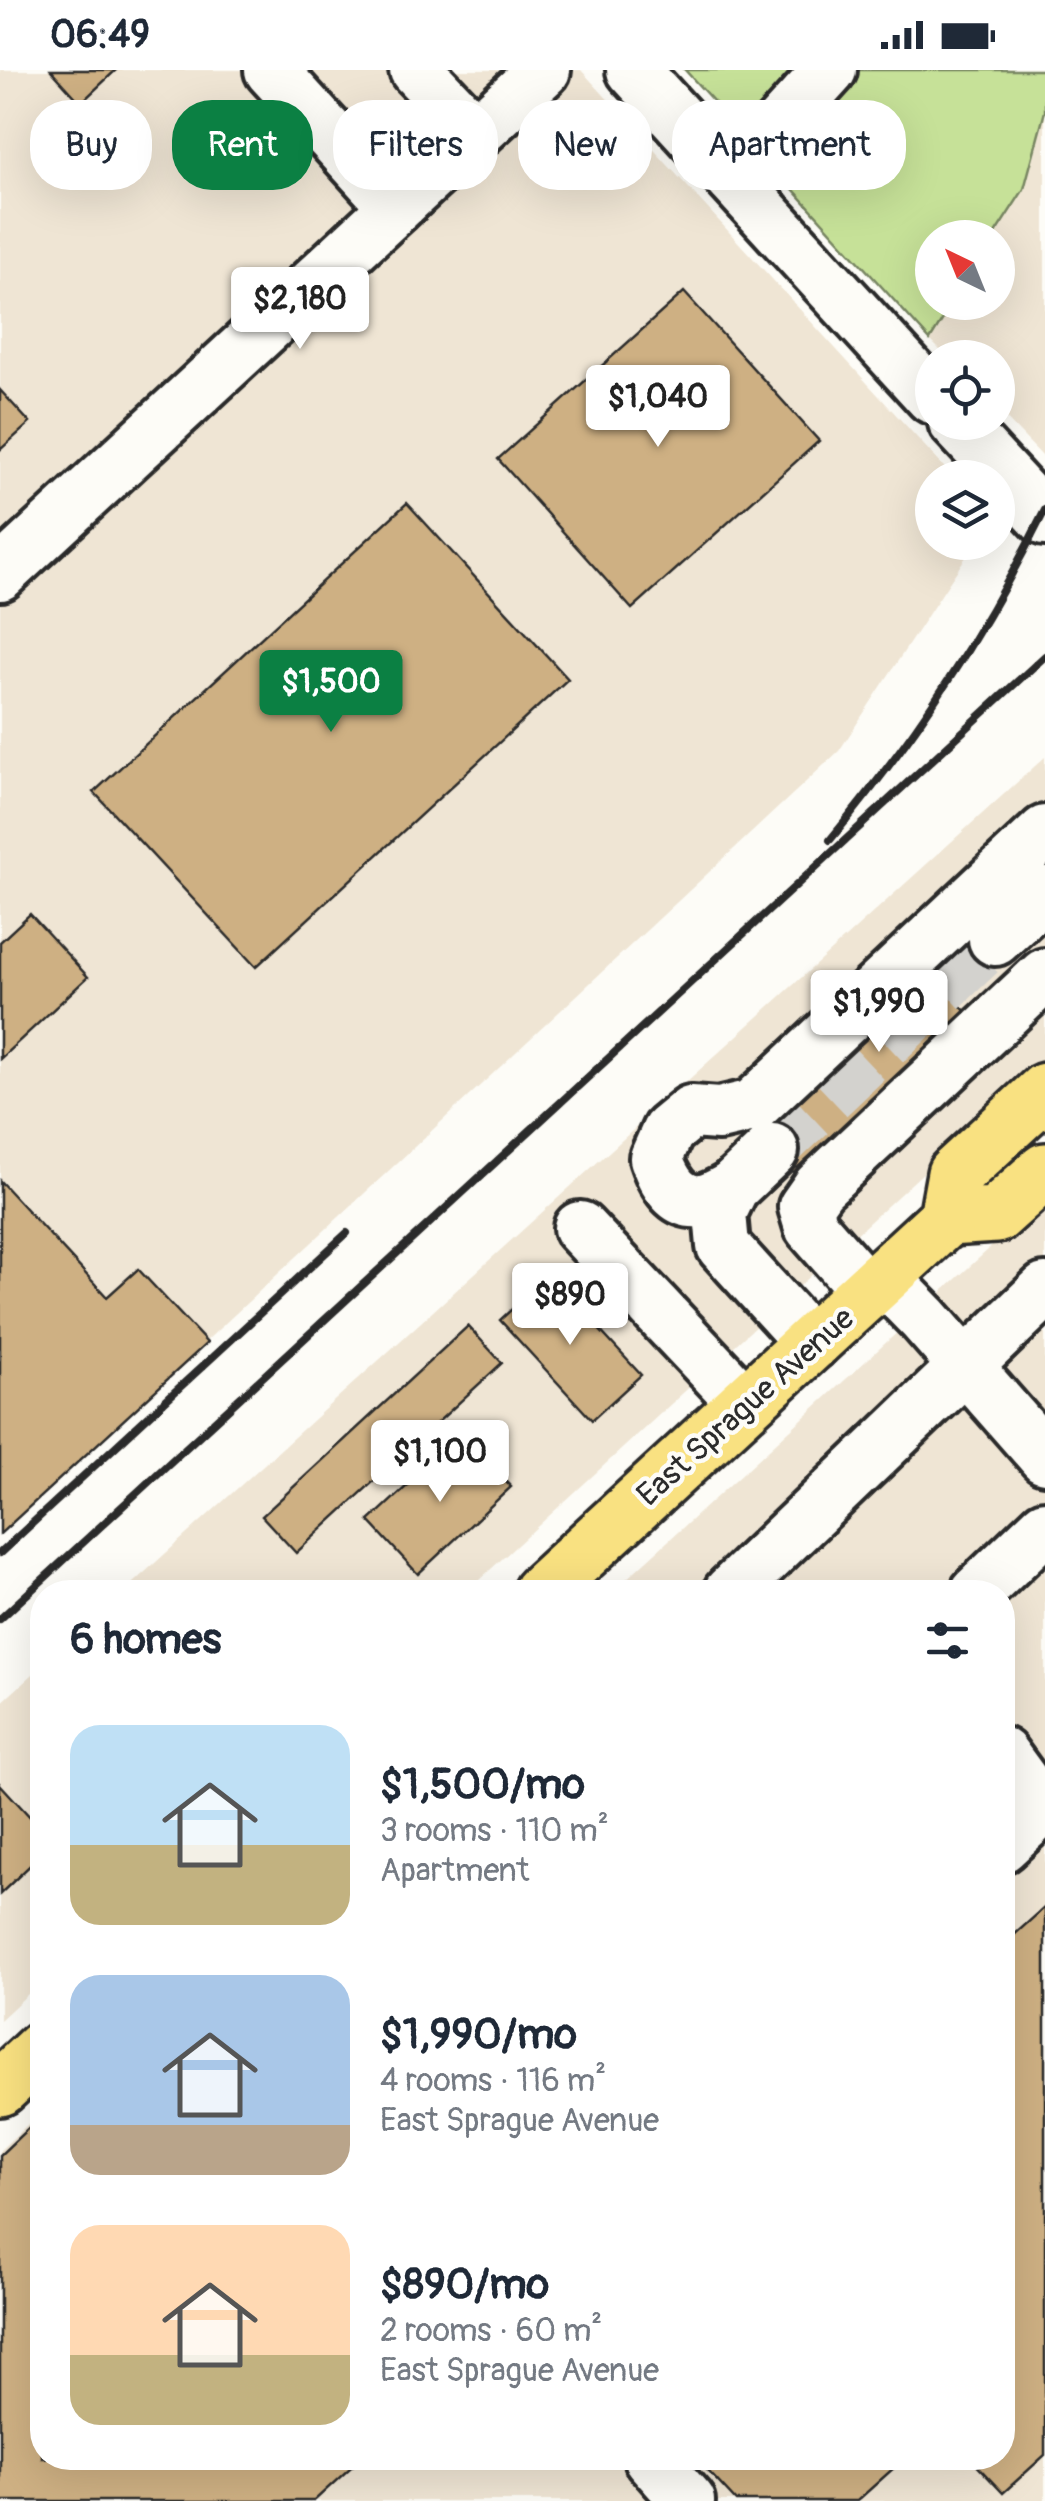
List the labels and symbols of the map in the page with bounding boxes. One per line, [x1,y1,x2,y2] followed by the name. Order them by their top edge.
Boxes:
[915,220,1015,320] north arrow
[219,267,381,352] pin: $2,180
[577,365,739,450] pin: $1,040
[250,650,412,735] pin: $1,500
[798,970,960,1055] pin: $1,990
[511,1263,629,1348] pin: $890
[629,1298,863,1515] street label: East Sprague Avenue
[359,1420,521,1505] pin: $1,100

